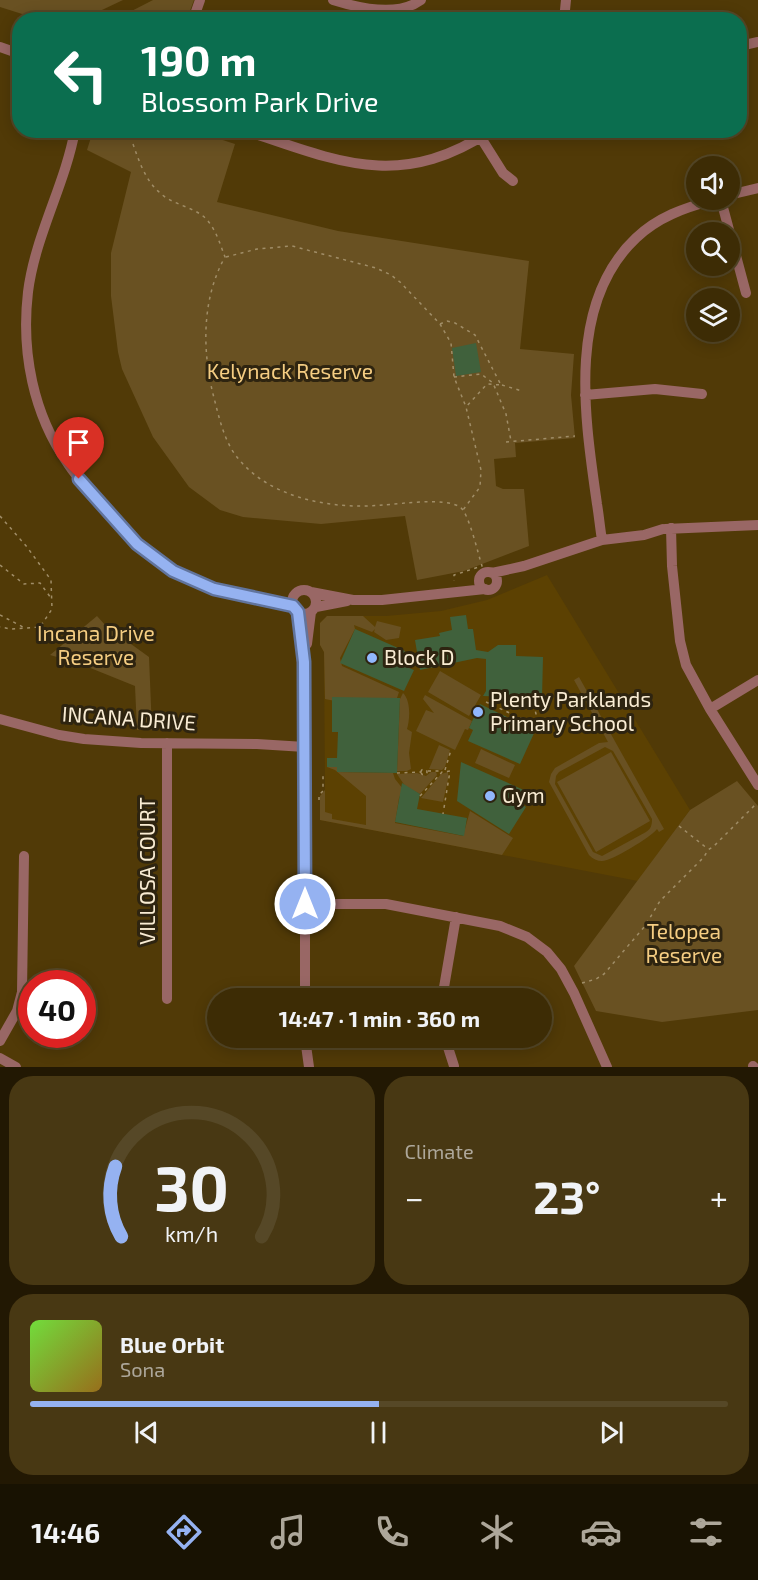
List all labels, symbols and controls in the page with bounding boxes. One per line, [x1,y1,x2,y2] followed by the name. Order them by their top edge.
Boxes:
[141,34,257,84] text: 190 m
[42,36,120,114] icon: left
[141,85,379,117] text: Blossom Park Drive
[686,156,740,342] map controls
[686,156,740,210] button: sound
[686,222,740,276] button: search
[686,288,740,342] button: layers
[207,358,373,383] park label: Kelynack Reserve
[53,417,104,479] pin
[62,426,95,459] icon: arrive
[37,620,155,669] park label: Incana Drive Reserve
[384,644,455,669] place label: Block D
[365,651,379,665] marker: Block D
[490,686,651,735] place label: Plenty Parklands Primary School
[61,700,197,735] street label: INCANA DRIVE
[471,705,485,719] marker: Plenty Parklands Primary School
[502,782,545,807] place label: Gym
[483,789,497,803] marker: Gym
[134,797,159,945] street label: VILLOSA COURT
[273,872,337,936] position arrow
[646,918,722,967] park label: Telopea Reserve
[18,970,96,1048] speed limit sign: 40
[279,1005,480,1031] text: 14:47 · 1 min · 360 m
[405,1139,474,1163] text: Climate
[154,1149,229,1224] text: 30
[533,1169,600,1223] text: 23°
[405,1177,424,1217] text: −
[710,1177,728,1217] text: +
[165,1222,218,1247] text: km/h
[120,1331,224,1357] text: Blue Orbit
[120,1357,165,1381] text: Sona
[130,1416,163,1449] icon: previous
[362,1416,395,1449] icon: pause
[595,1416,628,1449] icon: next
[163,1511,205,1553] icon: directions
[267,1511,309,1553] icon: music
[371,1511,413,1553] icon: phone
[476,1511,518,1553] icon: climate
[580,1511,622,1553] icon: car
[685,1511,727,1553] icon: filters
[31,1516,100,1548] text: 14:46

